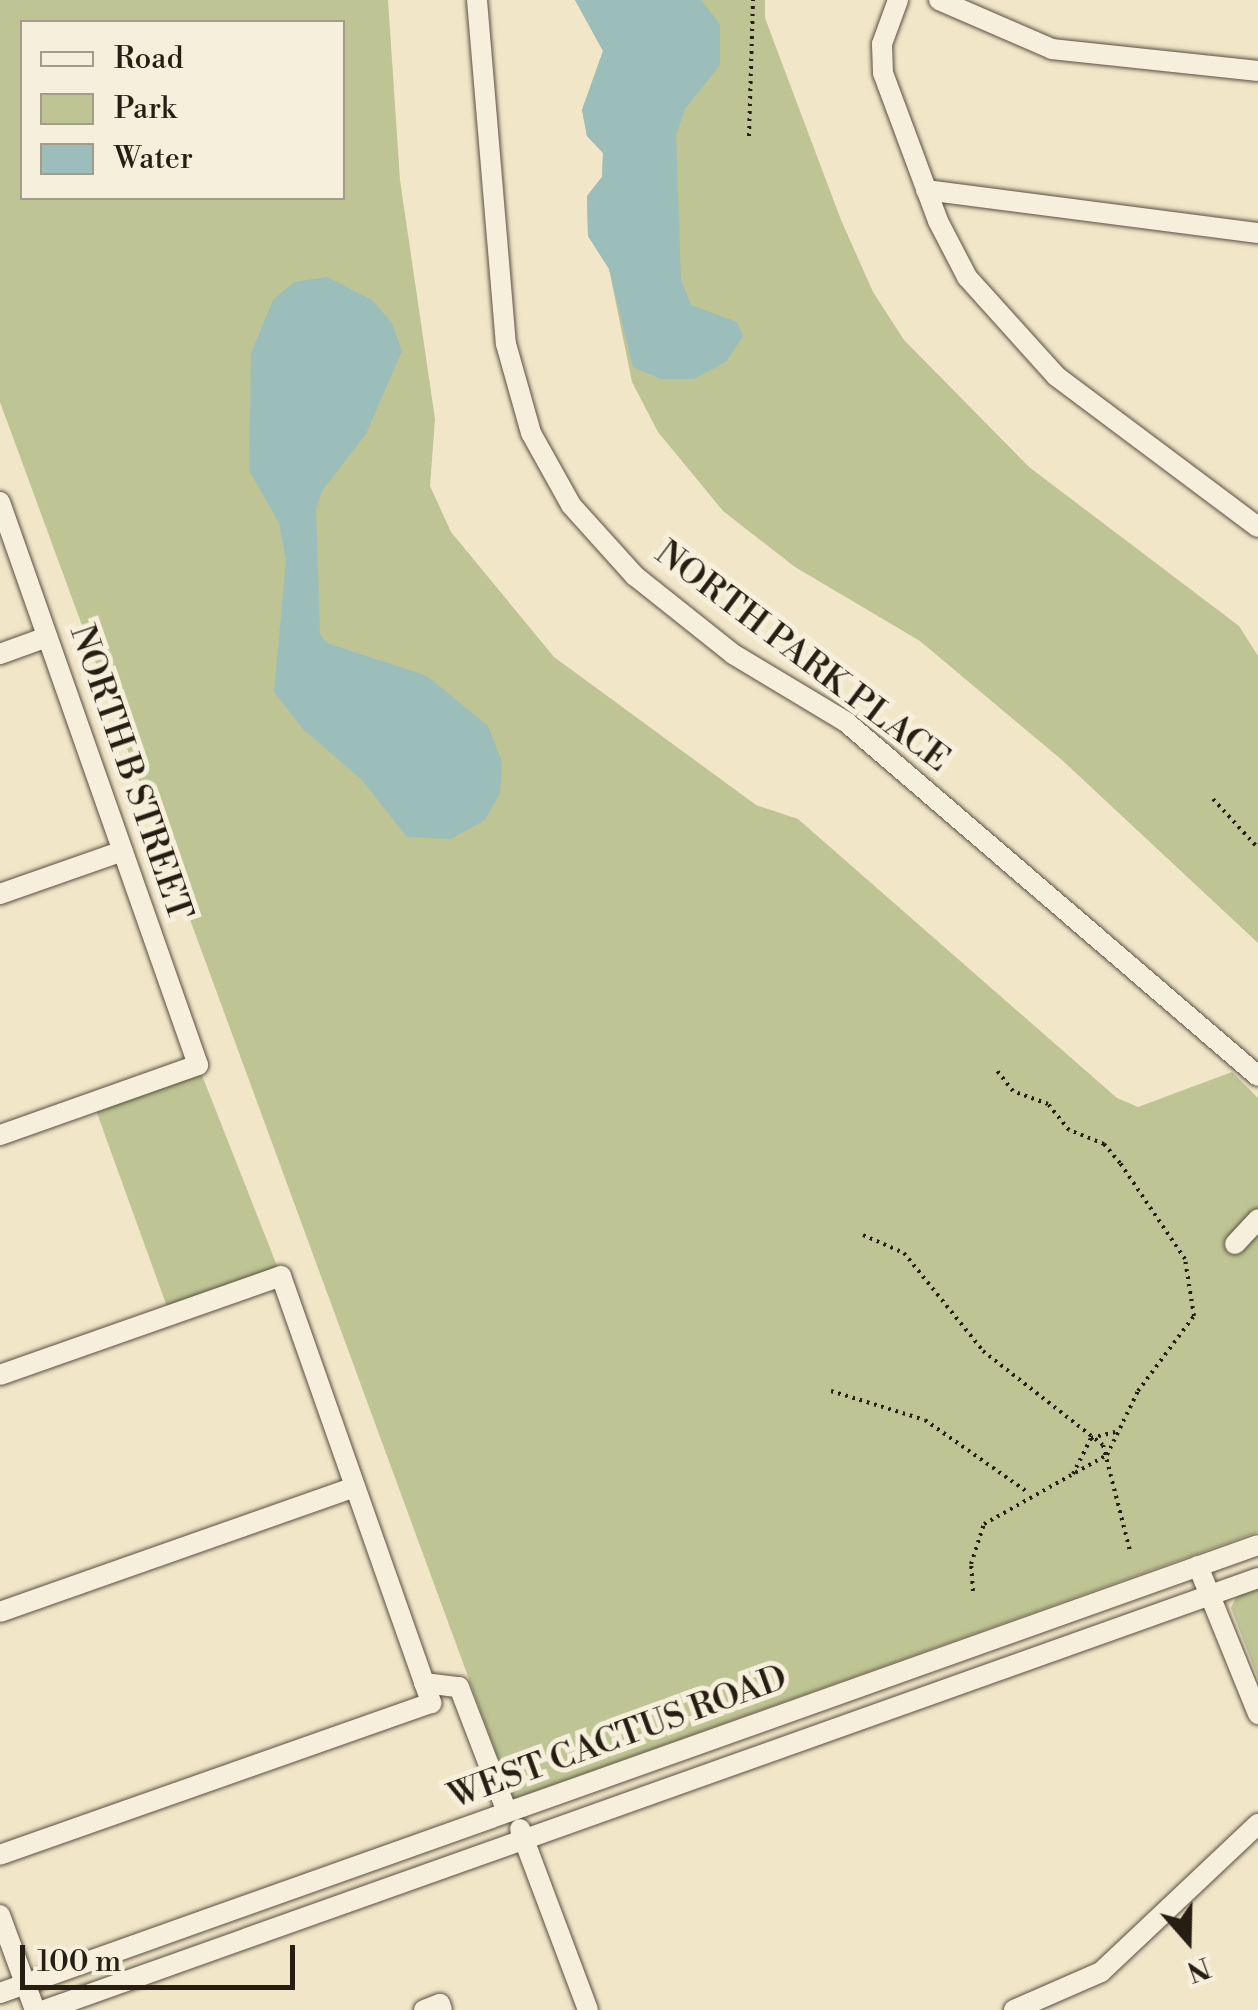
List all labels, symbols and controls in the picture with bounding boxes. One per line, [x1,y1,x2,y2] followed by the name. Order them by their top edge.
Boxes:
[20,20,345,200] legend
[114,40,184,78] text: Road
[114,90,176,128] text: Park
[114,140,193,178] text: Water
[647,533,957,781] street label: NORTH PARK PLACE
[60,620,200,926] street label: NORTH B STREET
[443,1657,793,1819] street label: WEST CACTUS ROAD
[1138,1890,1238,1990] north arrow
[25,1925,300,1987] scale bar
[37,1943,121,1981] text: 100 m
[1182,1948,1215,1989] text: N

